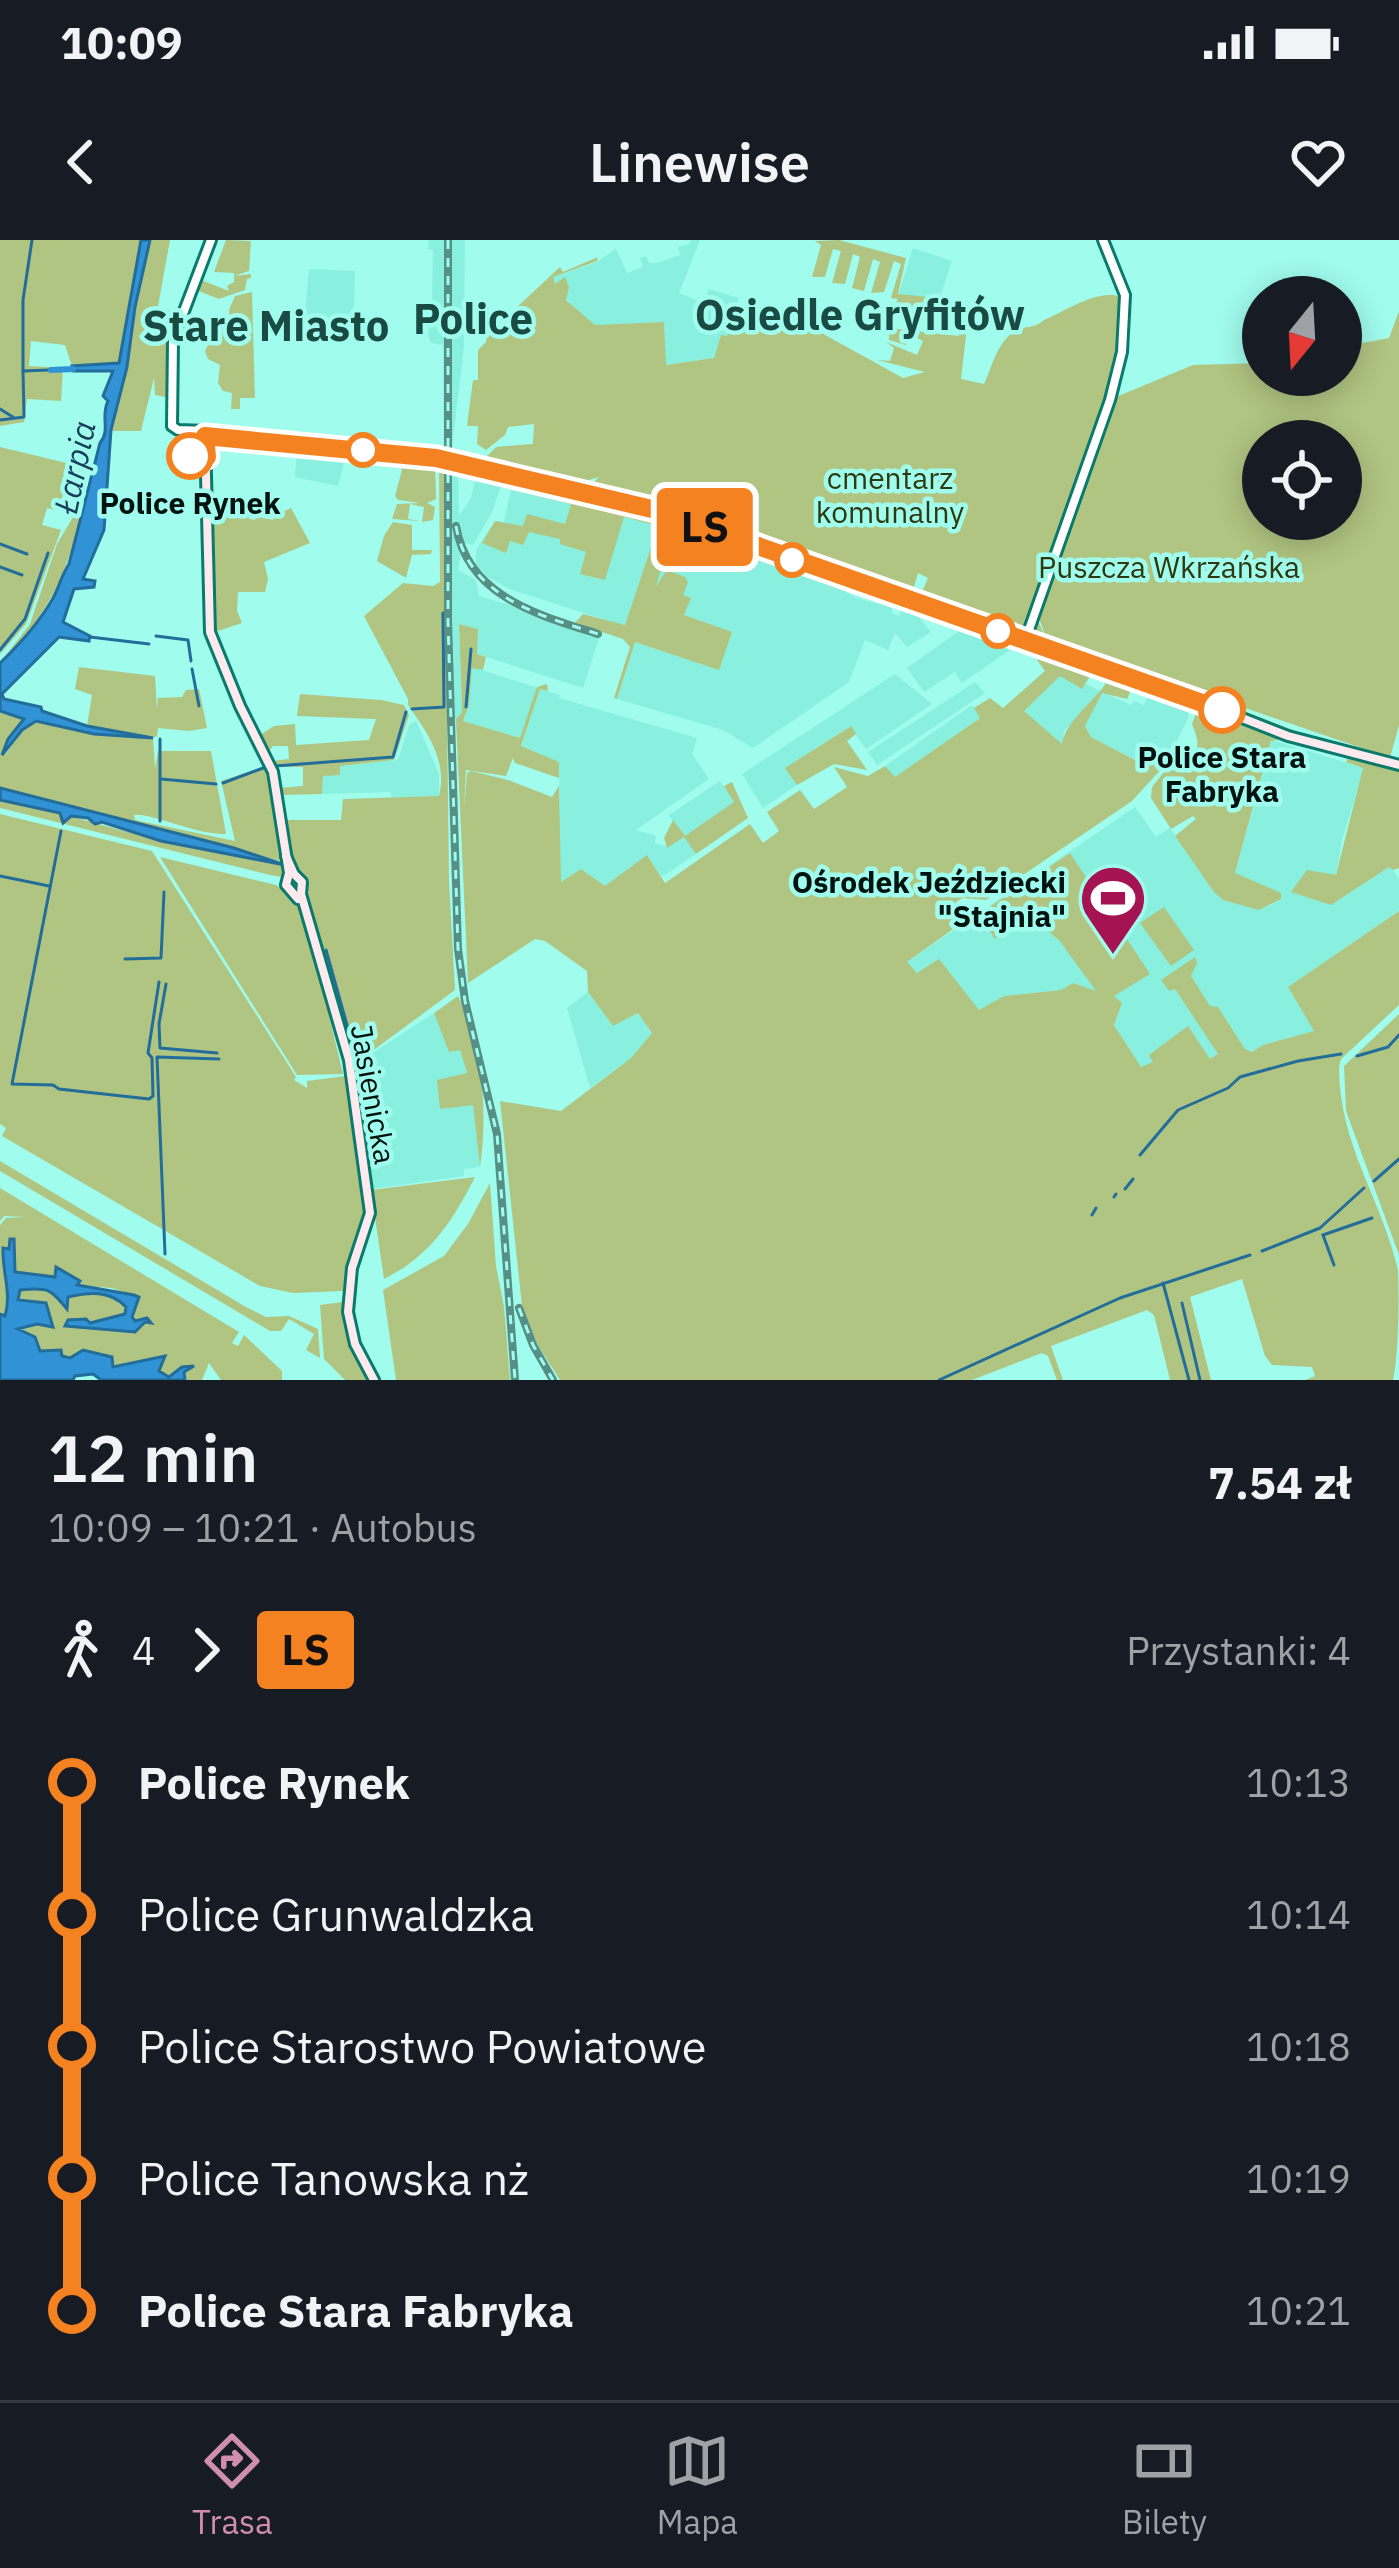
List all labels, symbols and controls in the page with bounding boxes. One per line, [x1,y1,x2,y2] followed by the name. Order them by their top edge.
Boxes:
[60,13,183,71] text: 10:09
[589,127,810,197] text: Linewise
[48,129,114,195] icon: back
[1285,129,1351,195] icon: heart
[1242,276,1362,396] north arrow
[1242,276,1362,540] map controls
[695,287,1025,342] district label: Osiedle Gryfitów
[413,291,533,346] district label: Police
[142,298,390,353] district label: Stare Miasto
[43,417,105,518] water label: Łarpia
[1242,420,1362,540] button: locate
[168,434,212,478] marker: Police Rynek
[347,434,379,466] unlabelled marker
[816,458,964,531] park label: cmentarz komunalny
[99,483,281,522] place label: Police Rynek
[651,488,759,566] line badge: LS
[681,499,729,554] text: LS
[776,544,808,576] unlabelled marker
[1038,547,1300,586] park label: Puszcza Wkrzańska
[982,615,1014,647] unlabelled marker
[1200,688,1244,732] marker: Police Stara Fabryka
[1138,737,1306,810] place label: Police Stara Fabryka
[792,862,1066,935] place label: Ośrodek Jeździecki "Stajnia"
[1078,863,1148,957] sports icon: Ośrodek Jeździecki "Stajnia"
[343,1021,405,1167] street label: Jasienicka
[48,1414,258,1500] text: 12 min
[1208,1453,1351,1511] text: 7.54 zł
[48,1502,477,1553] text: 10:09 – 10:21 · Autobus
[48,1617,114,1683] icon: walk
[173,1617,239,1683] icon: forward
[281,1622,330,1677] text: LS
[132,1625,155,1676] text: 4
[1126,1625,1351,1676] text: Przystanki: 4
[138,1753,410,1811] text: Police Rynek
[1246,1757,1351,1808] text: 10:13
[138,1885,534,1943] text: Police Grunwaldzka
[1246,1889,1351,1940] text: 10:14
[138,2017,707,2075] text: Police Starostwo Powiatowe
[1246,2021,1351,2072] text: 10:18
[138,2149,529,2207] text: Police Tanowska nż
[1246,2153,1351,2204] text: 10:19
[138,2281,574,2339] text: Police Stara Fabryka
[1246,2285,1351,2336] text: 10:21
[192,2428,273,2543] tab: Trasa
[657,2428,738,2543] tab: Mapa
[1122,2428,1207,2543] tab: Bilety

